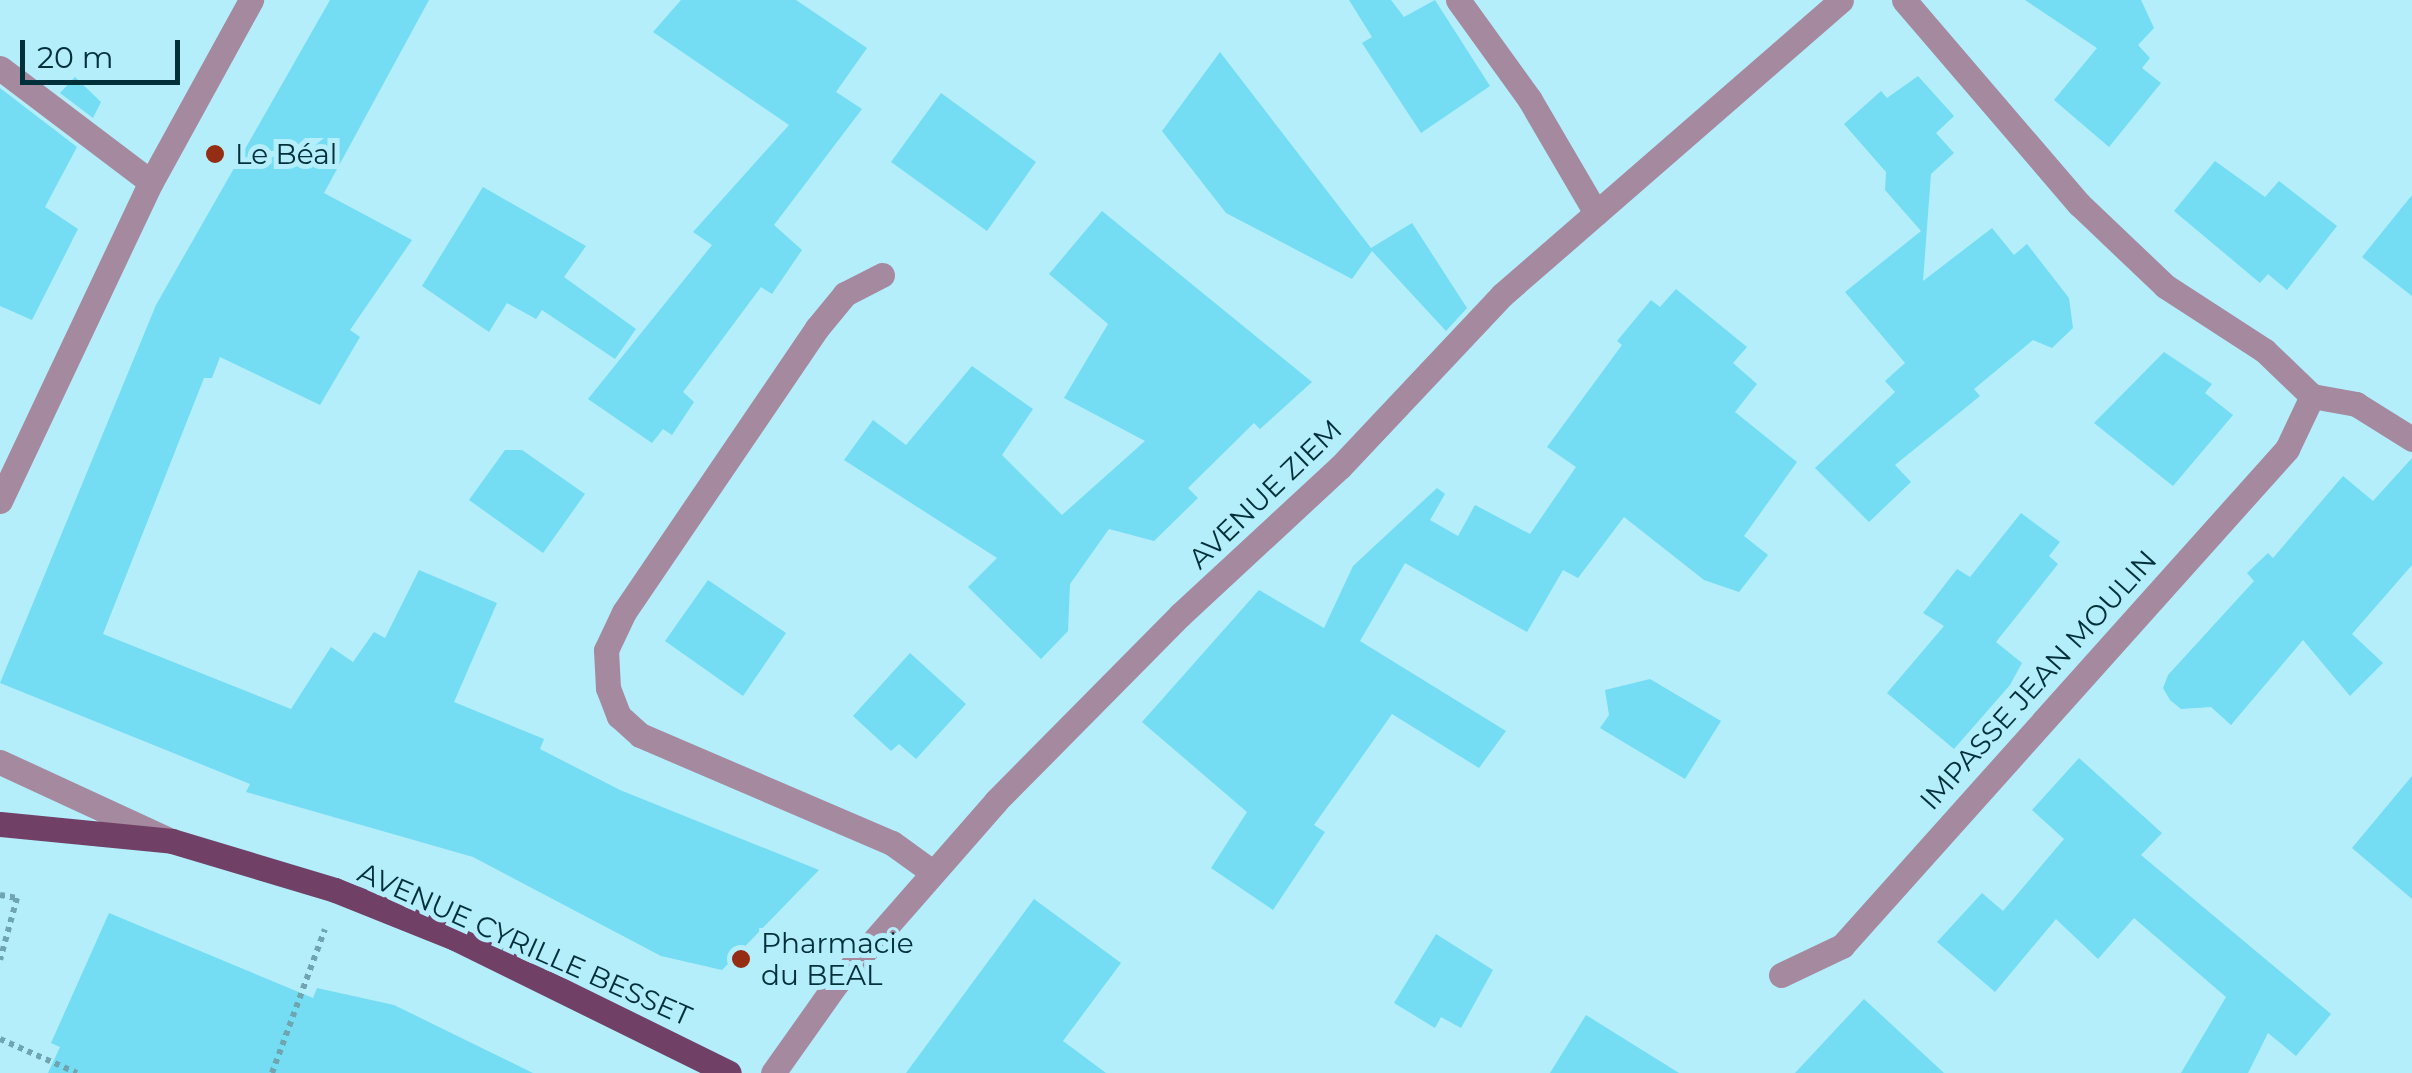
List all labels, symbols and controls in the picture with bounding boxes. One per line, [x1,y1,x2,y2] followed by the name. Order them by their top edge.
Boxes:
[25,20,185,82] scale bar
[37,39,114,76] text: 20 m
[235,137,337,171] place label: Le Béal
[204,143,226,165] marker: Le Béal
[1181,412,1349,576] street label: AVENUE ZIEM
[1913,543,2163,817] street label: IMPASSE JEAN MOULIN
[353,855,697,1033] street label: AVENUE CYRILLE BESSET
[761,926,914,992] place label: Pharmacie du BEAL
[730,948,752,970] marker: Pharmacie du BEAL

